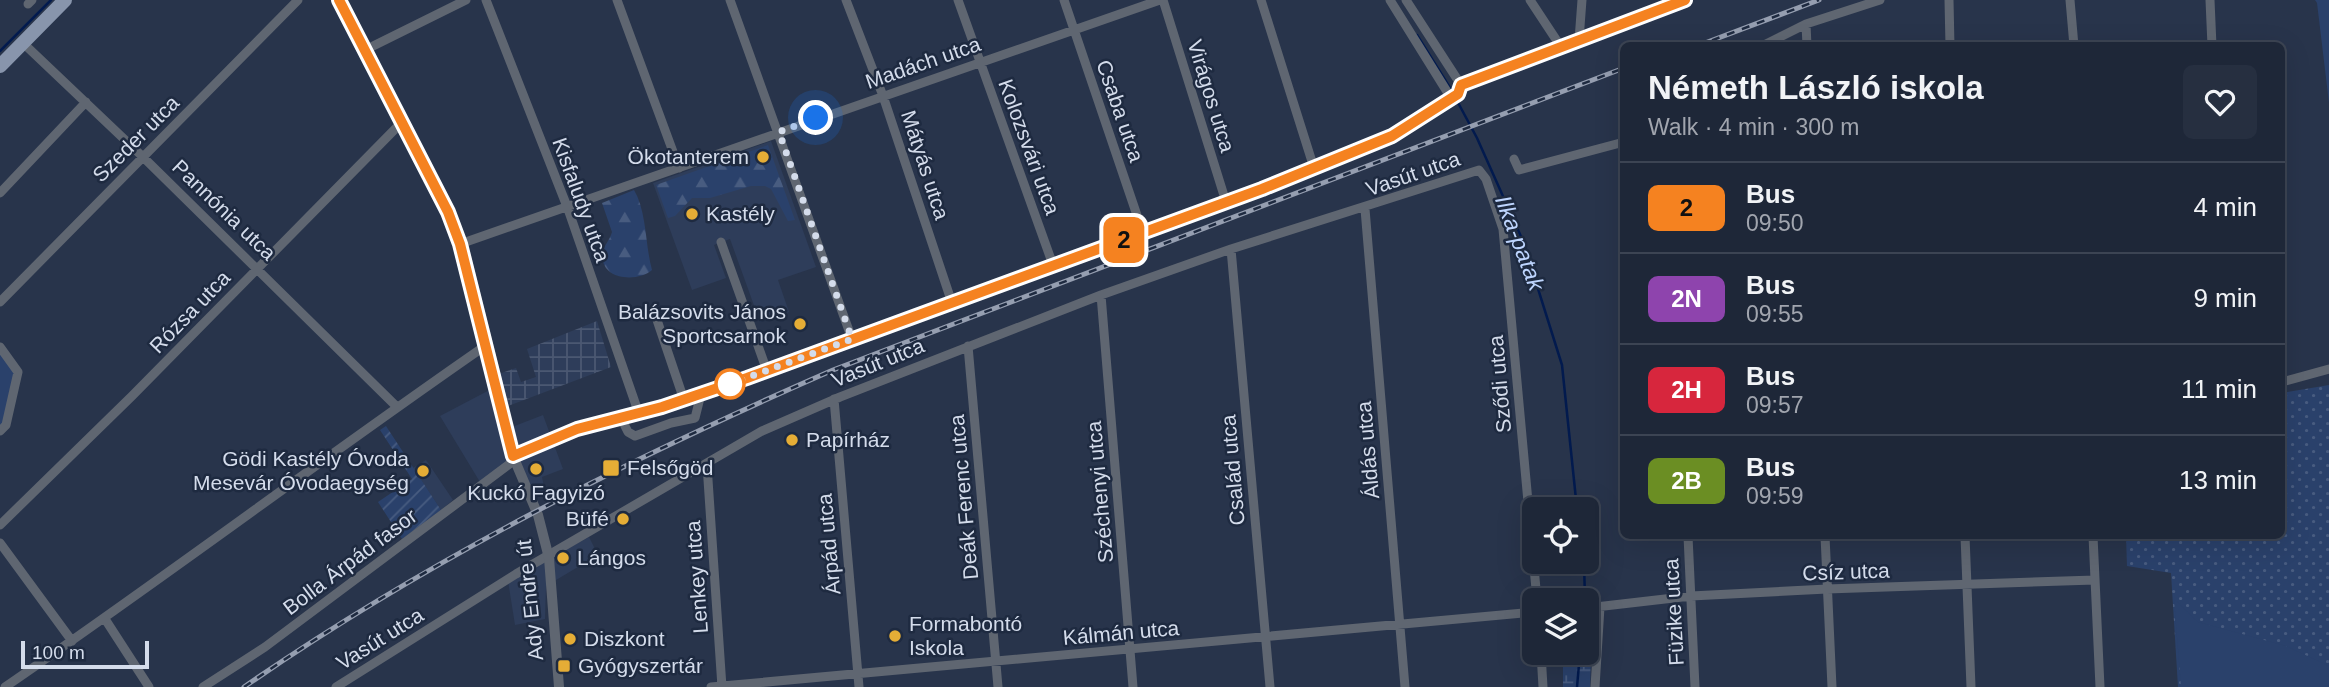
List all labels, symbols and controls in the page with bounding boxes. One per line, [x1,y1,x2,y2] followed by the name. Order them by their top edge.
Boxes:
[862,32,984,93] street label: Madách utca
[1183,37,1240,155] street label: Virágos utca
[1092,57,1149,165] street label: Csaba utca
[2183,65,2257,139] button: heart
[1648,69,1984,106] text: Németh László iskola
[994,76,1065,218] street label: Kolozsvári utca
[88,91,184,186] street label: Szeder utca
[798,100,833,135] your location
[897,107,954,223] street label: Mátyás utca
[1648,114,1859,140] text: Walk · 4 min · 300 m
[548,134,615,265] street label: Kisfaludy utca
[628,145,749,168] place label: Ökotanterem
[1363,147,1463,200] street label: Vasút utca
[755,149,771,165] marker: Ökotanterem
[168,155,281,265] street label: Pannónia utca
[1746,179,1795,209] text: Bus
[1490,192,1551,296] water label: Ilka-patak
[2193,192,2257,222] text: 4 min
[1680,194,1693,221] text: 2
[706,202,775,225] place label: Kastély
[684,206,700,222] marker: Kastély
[1746,210,1804,236] text: 09:50
[1101,217,1147,263] line badge: 2
[1117,226,1131,253] text: 2
[145,266,235,357] street label: Rózsa utca
[1746,270,1795,300] text: Bus
[2193,283,2257,313] text: 9 min
[1671,285,1702,312] text: 2N
[618,300,786,347] place label: Balázsovits János Sportcsarnok
[1746,301,1804,327] text: 09:55
[792,316,808,332] marker: Balázsovits János Sportcsarnok
[828,333,928,391] street label: Vasút utca
[1484,334,1515,434] street label: Sződi utca
[1746,361,1795,391] text: Bus
[715,369,745,399] unlabelled marker
[2181,374,2257,404] text: 11 min
[1671,376,1702,403] text: 2H
[1746,392,1804,418] text: 09:57
[1352,400,1383,500] street label: Áldás utca
[945,413,982,581] street label: Deák Ferenc utca
[1216,413,1249,526] street label: Család utca
[1082,420,1117,564] street label: Széchenyi utca
[806,428,890,451] place label: Papírház
[784,432,800,448] marker: Papírház
[193,447,409,494] place label: Gödi Kastély Óvoda Mesevár Óvodaegység
[1746,452,1795,482] text: Bus
[627,456,713,479] place label: Felsőgöd
[601,458,621,478] marker: Felsőgöd
[528,461,544,477] marker: Kuckó Fagyizó
[415,463,431,479] marker: Gödi Kastély Óvoda Mesevár Óvodaegység
[2179,465,2257,495] text: 13 min
[1671,467,1702,494] text: 2B
[467,481,605,504] place label: Kuckó Fagyizó
[1746,483,1804,509] text: 09:59
[813,492,844,596] street label: Árpád utca
[1522,497,1599,665] map controls
[1522,497,1599,574] button: locate
[278,504,421,619] street label: Bolla Árpád fasor
[566,507,609,530] place label: Büfé
[615,511,631,527] marker: Büfé
[681,519,712,634] street label: Lenkey utca
[512,538,547,662] street label: Ady Endre út
[577,546,646,569] place label: Lángos
[555,550,571,566] marker: Lángos
[1659,557,1688,666] street label: Füzike utca
[1802,558,1890,585] street label: Csíz utca
[1522,588,1599,665] button: layers
[332,603,428,674] street label: Vasút utca
[909,612,1022,659] place label: Formabontó Iskola
[1062,616,1180,649] street label: Kálmán utca
[584,627,665,650] place label: Diszkont
[887,628,903,644] marker: Formabontó Iskola
[562,631,578,647] marker: Diszkont
[21,638,149,670] scale bar
[32,642,85,663] text: 100 m
[578,654,703,677] place label: Gyógyszertár
[556,658,572,674] marker: Gyógyszertár

